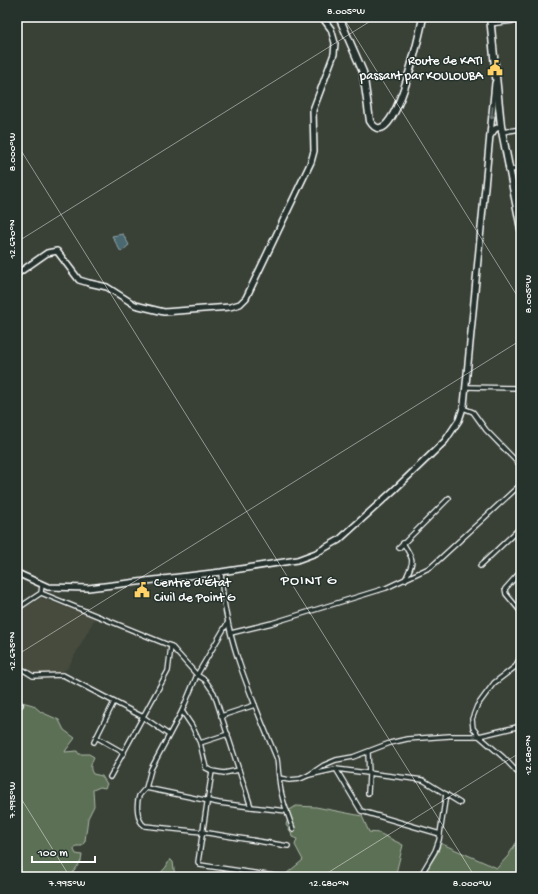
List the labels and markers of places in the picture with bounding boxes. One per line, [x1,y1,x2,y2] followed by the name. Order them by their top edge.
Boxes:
[359,54,484,84] place label: Route de KATI passant par KOULOUBA
[486,59,504,77] public building icon: Route de KATI passant par KOULOUBA
[154,575,236,606] place label: Centre d'État Civil de Point G
[133,581,151,599] public building icon: Centre d'État Civil de Point G

